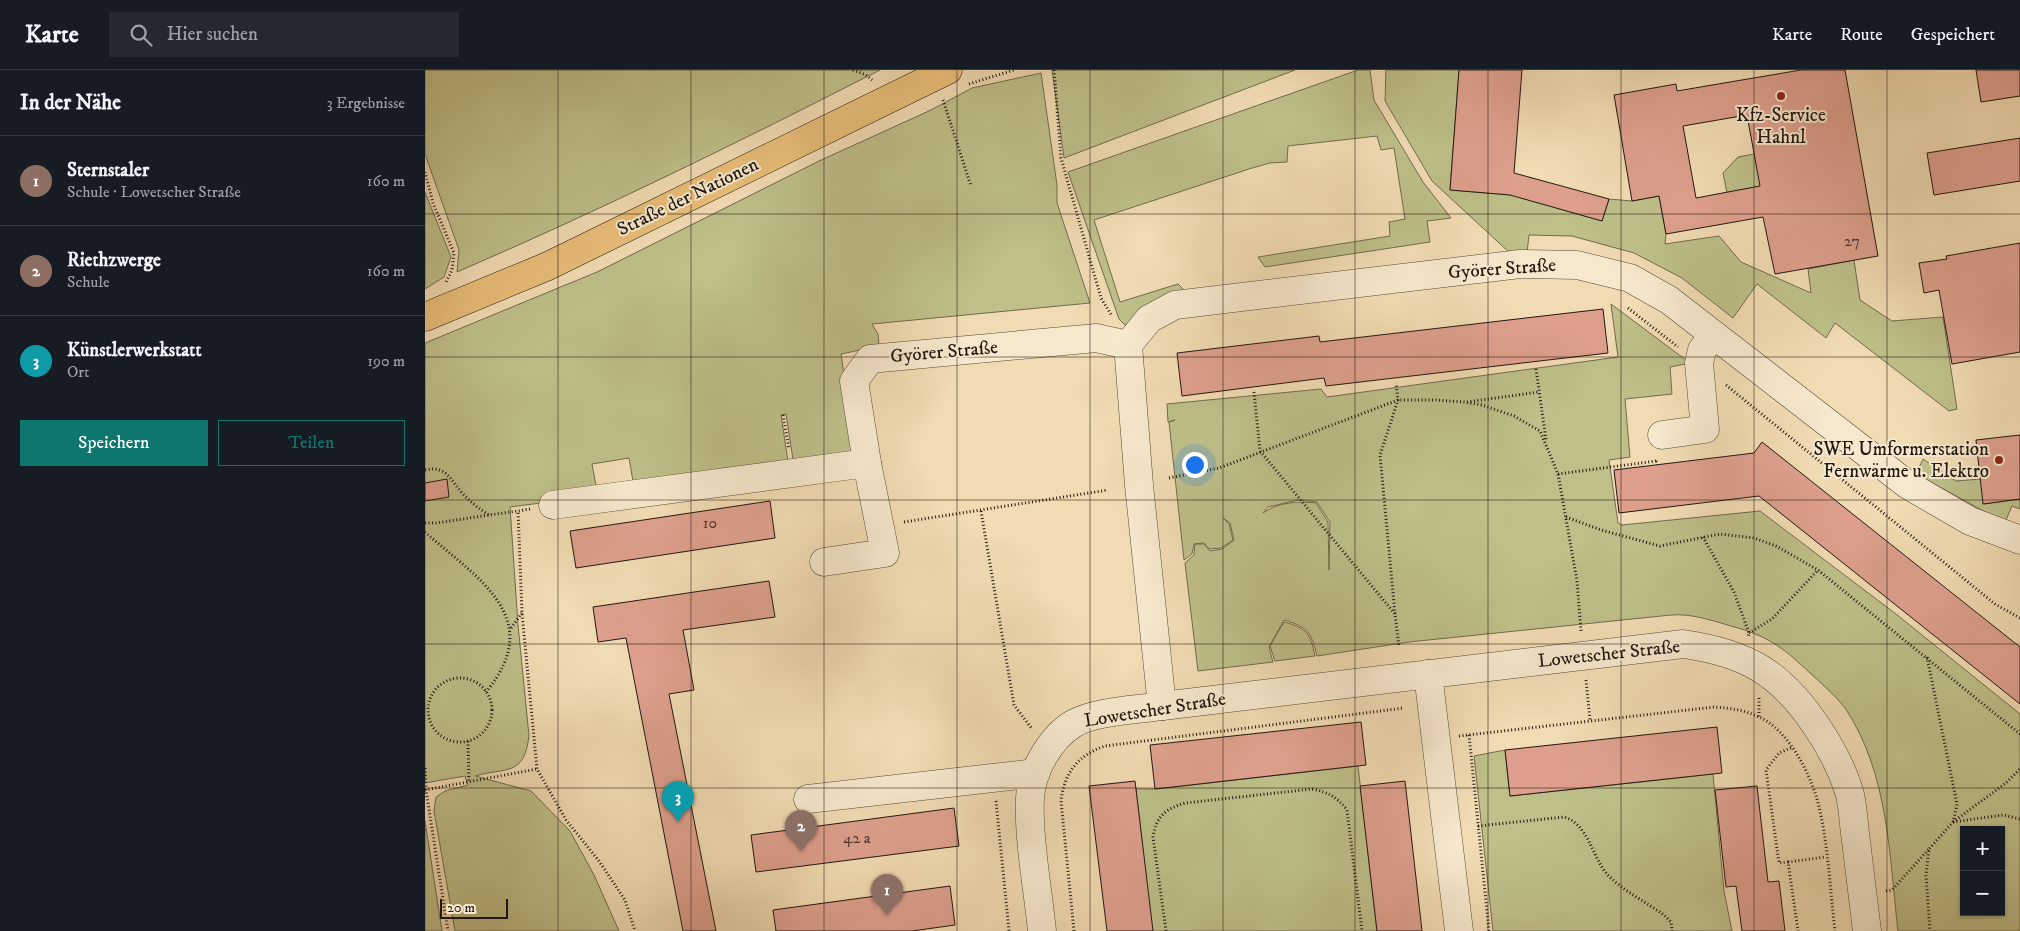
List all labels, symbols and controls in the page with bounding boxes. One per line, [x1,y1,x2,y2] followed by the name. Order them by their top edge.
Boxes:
[109,12,459,57] search box
[25,20,79,50] text: Karte
[127,21,155,49] icon: search
[167,23,258,46] text: Hier suchen
[1772,24,1812,46] text: Karte
[1840,24,1883,46] text: Route
[1911,24,1995,46] text: Gespeichert
[20,90,121,116] text: In der Nähe
[1775,90,1787,102] marker: Kfz-Service Hahnl
[327,93,405,113] text: 3 Ergebnisse
[1736,104,1826,149] place label: Kfz-Service Hahnl
[614,153,762,241] street label: Straße der Nationen
[67,159,149,182] text: Sternstaler
[33,171,39,191] text: 1
[367,171,405,191] text: 160 m
[67,182,241,202] text: Schule · Lowetscher Straße
[1844,231,1860,251] house number: 27
[67,249,161,272] text: Riethzwerge
[1447,254,1557,284] street label: Györer Straße
[32,261,40,281] text: 2
[367,261,405,281] text: 160 m
[67,272,110,292] text: Schule
[889,336,999,368] street label: Györer Straße
[67,339,202,362] text: Künstlerwerkstatt
[33,351,39,371] text: 3
[367,351,405,371] text: 190 m
[67,362,89,382] text: Ort
[20,420,208,466] button: Speichern
[218,420,405,466] button: Teilen
[1814,438,1989,483] place label: SWE Umformerstation Fernwärme u. Elektro
[1182,452,1208,478] your location
[1993,454,2005,466] marker: SWE Umformerstation Fernwärme u. Elektro
[703,513,717,533] house number: 10
[1537,635,1681,673] street label: Lowetscher Straße
[1083,687,1228,733] street label: Lowetscher Straße
[662,781,694,822] pin: 3
[785,810,817,851] pin: 2
[1960,826,2005,916] map controls
[1960,826,2005,871] button: +
[843,828,871,848] house number: 42 a
[1960,871,2005,916] button: −
[871,874,903,915] pin: 1
[440,896,507,919] scale bar
[447,899,475,917] text: 20 m

